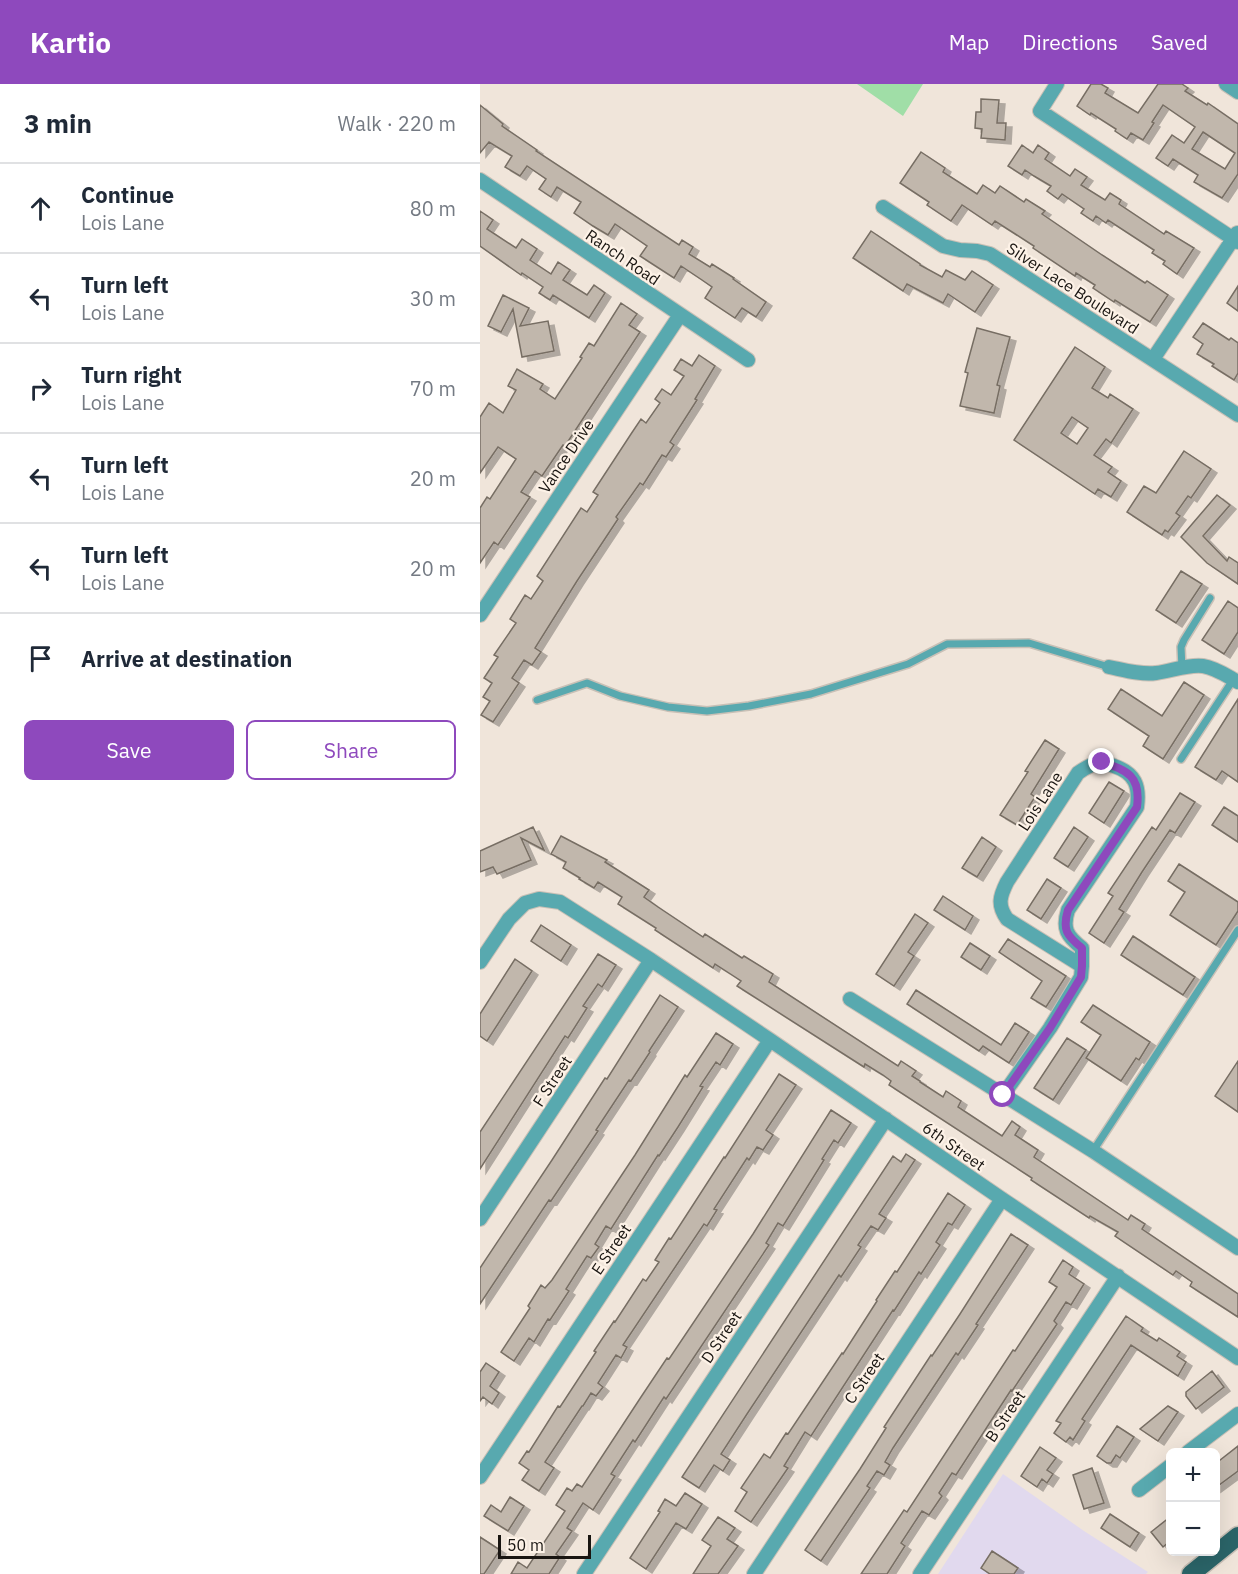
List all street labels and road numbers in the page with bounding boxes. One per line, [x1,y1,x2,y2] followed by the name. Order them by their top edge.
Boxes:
[582,225,664,289] street label: Ranch Road
[1003,238,1143,338] street label: Silver Lace Boulevard
[534,415,598,497] street label: Vance Drive
[1013,767,1067,834] street label: Lois Lane
[528,1052,576,1110] street label: F Street
[919,1117,989,1175] street label: 6th Street
[587,1220,635,1278] street label: E Street
[696,1307,746,1367] street label: D Street
[840,1349,888,1407] street label: C Street
[980,1386,1030,1446] street label: B Street

